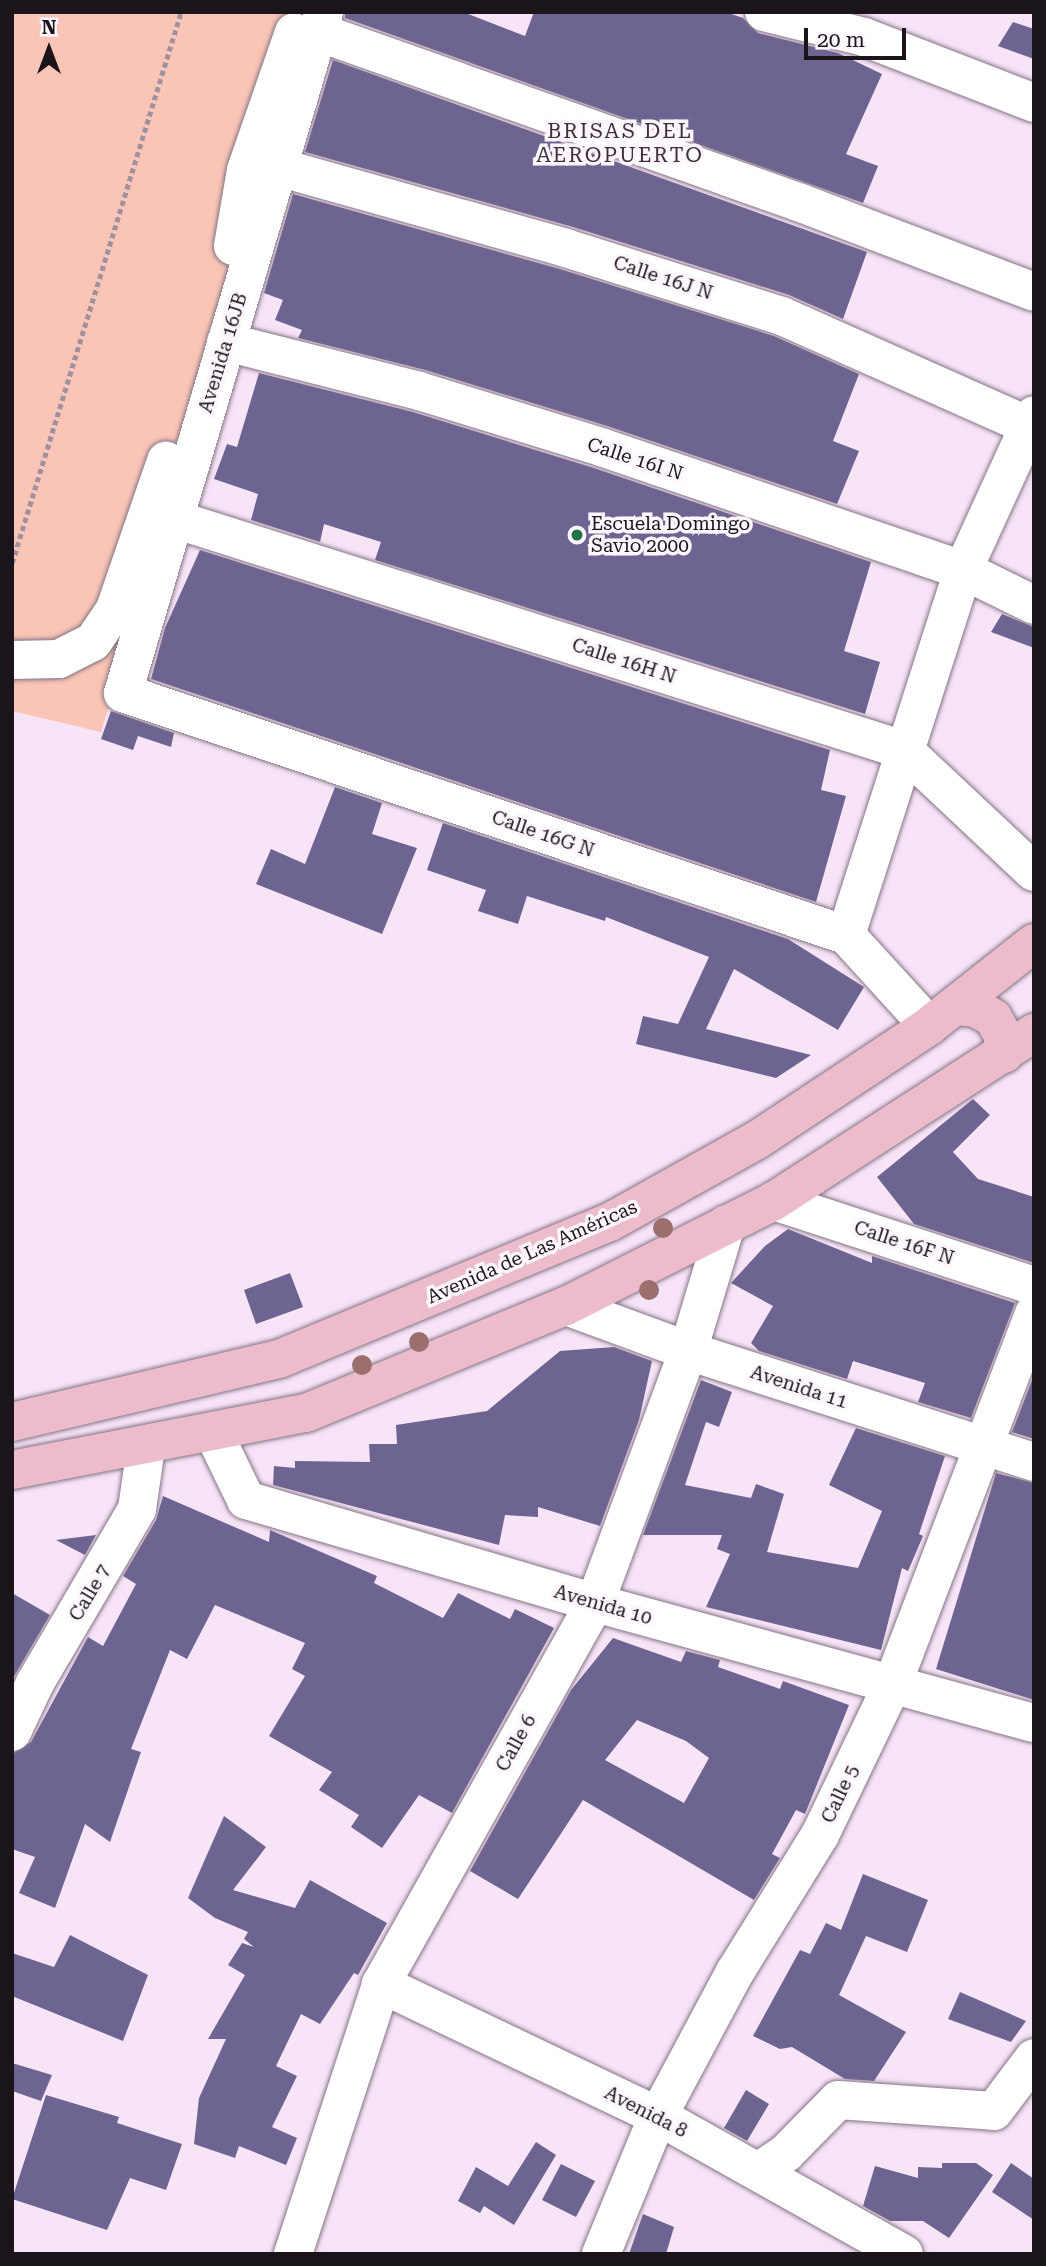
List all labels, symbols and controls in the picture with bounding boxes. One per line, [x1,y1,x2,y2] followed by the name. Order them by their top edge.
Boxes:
[14,14,84,84] north arrow
[808,14,909,58] scale bar
[42,16,56,39] text: N
[817,28,865,52] text: 20 m
[537,118,703,168] district label: BRISAS DEL AEROPUERTO
[611,251,715,305] street label: Calle 16J N
[194,290,252,416] street label: Avenida 16JB
[584,433,686,485] street label: Calle 16I N
[591,513,750,557] place label: Escuela Domingo Savio 2000
[569,527,585,543] marker: Escuela Domingo Savio 2000
[569,633,679,689] street label: Calle 16H N
[489,806,597,862] street label: Calle 16G N
[423,1195,641,1309] street label: Avenida de Las Américas
[851,1216,957,1270] street label: Calle 16F N
[748,1361,850,1413] street label: Avenida 11
[64,1561,116,1625] street label: Calle 7
[551,1580,655,1630] street label: Avenida 10
[491,1711,541,1775] street label: Calle 6
[817,1761,863,1827] street label: Calle 5
[601,2081,691,2143] street label: Avenida 8

